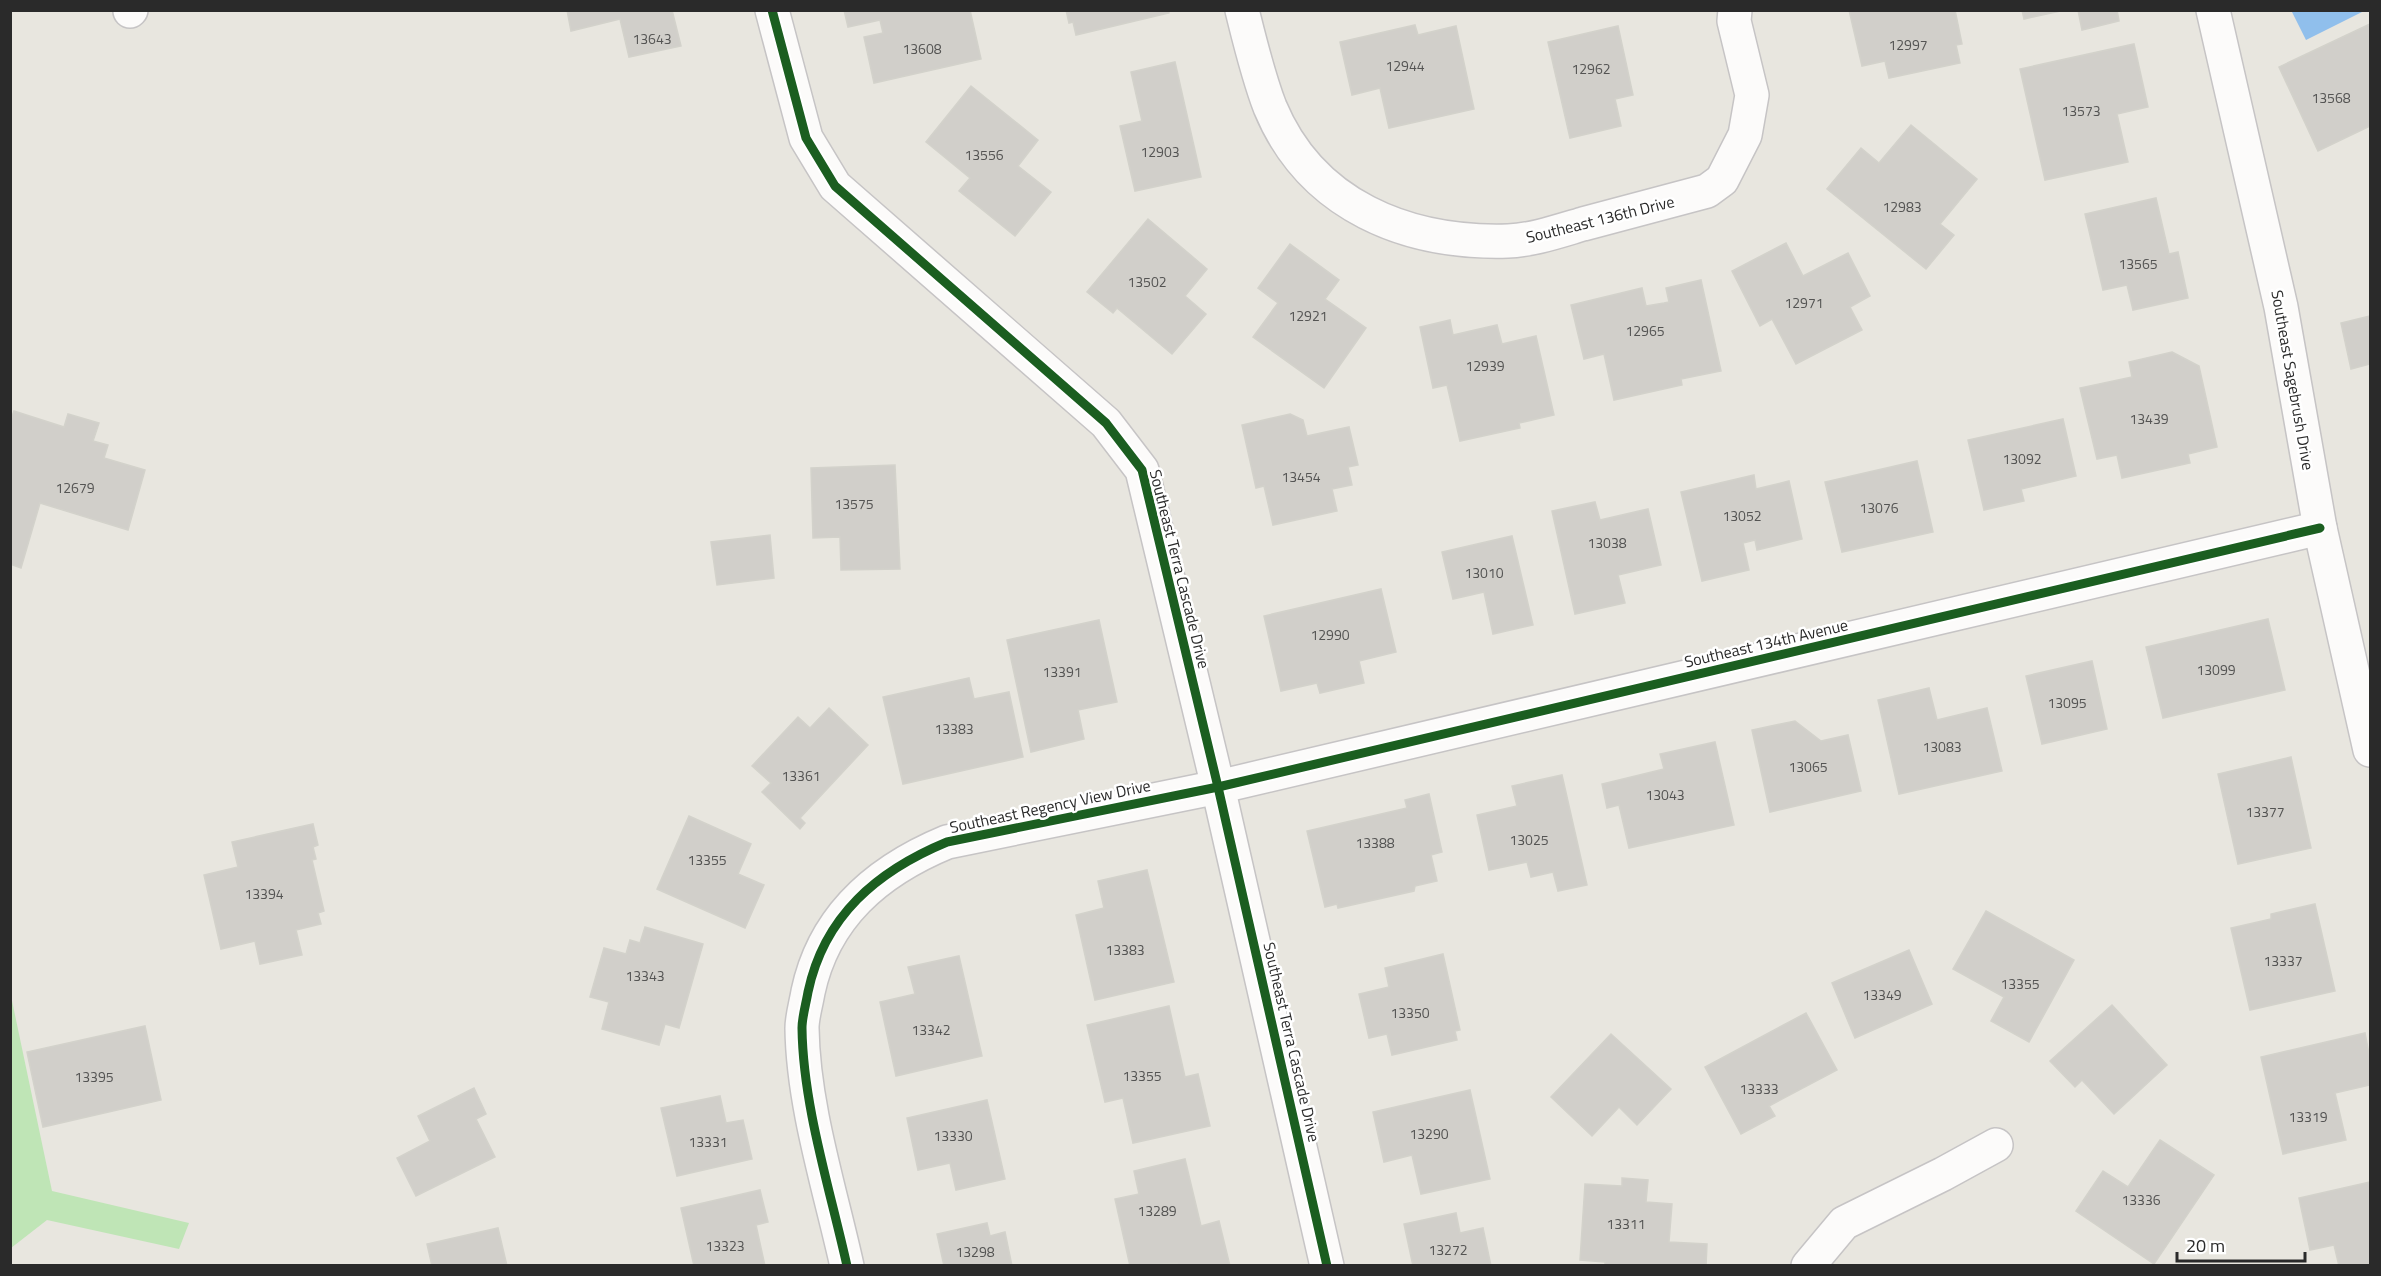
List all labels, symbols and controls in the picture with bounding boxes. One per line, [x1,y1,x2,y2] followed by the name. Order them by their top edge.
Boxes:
[632,28,672,49] house number: 13643
[1888,34,1928,55] house number: 12997
[902,38,942,59] house number: 13608
[1385,55,1425,76] house number: 12944
[1571,58,1611,79] house number: 12962
[2311,87,2351,108] house number: 13568
[2061,100,2101,121] house number: 13573
[1140,141,1180,162] house number: 12903
[964,144,1004,165] house number: 13556
[1523,189,1677,249] street label: Southeast 136th Drive
[1882,196,1922,217] house number: 12983
[2118,253,2158,274] house number: 13565
[1127,271,1167,292] house number: 13502
[2265,288,2321,472] street label: Southeast Sagebrush Drive
[1784,292,1824,313] house number: 12971
[1288,305,1328,326] house number: 12921
[1625,320,1665,341] house number: 12965
[1465,355,1505,376] house number: 12939
[2129,408,2169,429] house number: 13439
[2002,448,2042,469] house number: 13092
[1281,466,1321,487] house number: 13454
[1144,467,1216,671] street label: Southeast Terra Cascade Drive
[55,477,95,498] house number: 12679
[834,493,874,514] house number: 13575
[1859,497,1899,518] house number: 13076
[1722,505,1762,526] house number: 13052
[1587,532,1627,553] house number: 13038
[1464,562,1504,583] house number: 13010
[1682,613,1850,673] street label: Southeast 134th Avenue
[1310,624,1350,645] house number: 12990
[2196,659,2236,680] house number: 13099
[1042,661,1082,682] house number: 13391
[2047,692,2087,713] house number: 13095
[934,718,974,739] house number: 13383
[1922,736,1962,757] house number: 13083
[1788,756,1828,777] house number: 13065
[781,765,821,786] house number: 13361
[947,773,1153,839] street label: Southeast Regency View Drive
[1645,784,1685,805] house number: 13043
[2245,801,2285,822] house number: 13377
[1509,829,1549,850] house number: 13025
[1355,832,1395,853] house number: 13388
[687,849,727,870] house number: 13355
[244,883,284,904] house number: 13394
[1105,939,1145,960] house number: 13383
[1257,940,1327,1144] street label: Southeast Terra Cascade Drive
[2263,950,2303,971] house number: 13337
[625,965,665,986] house number: 13343
[2000,973,2040,994] house number: 13355
[1862,984,1902,1005] house number: 13349
[1390,1002,1430,1023] house number: 13350
[911,1019,951,1040] house number: 13342
[1122,1065,1162,1086] house number: 13355
[74,1066,114,1087] house number: 13395
[1739,1078,1779,1099] house number: 13333
[2288,1106,2328,1127] house number: 13319
[1409,1123,1449,1144] house number: 13290
[933,1125,973,1146] house number: 13330
[688,1131,728,1152] house number: 13331
[2121,1189,2161,1210] house number: 13336
[1137,1200,1177,1221] house number: 13289
[1606,1213,1646,1234] house number: 13311
[2177,1225,2304,1263] scale bar
[2186,1232,2225,1259] text: 20 m
[705,1235,745,1256] house number: 13323
[1428,1239,1468,1260] house number: 13272
[955,1241,995,1262] house number: 13298

